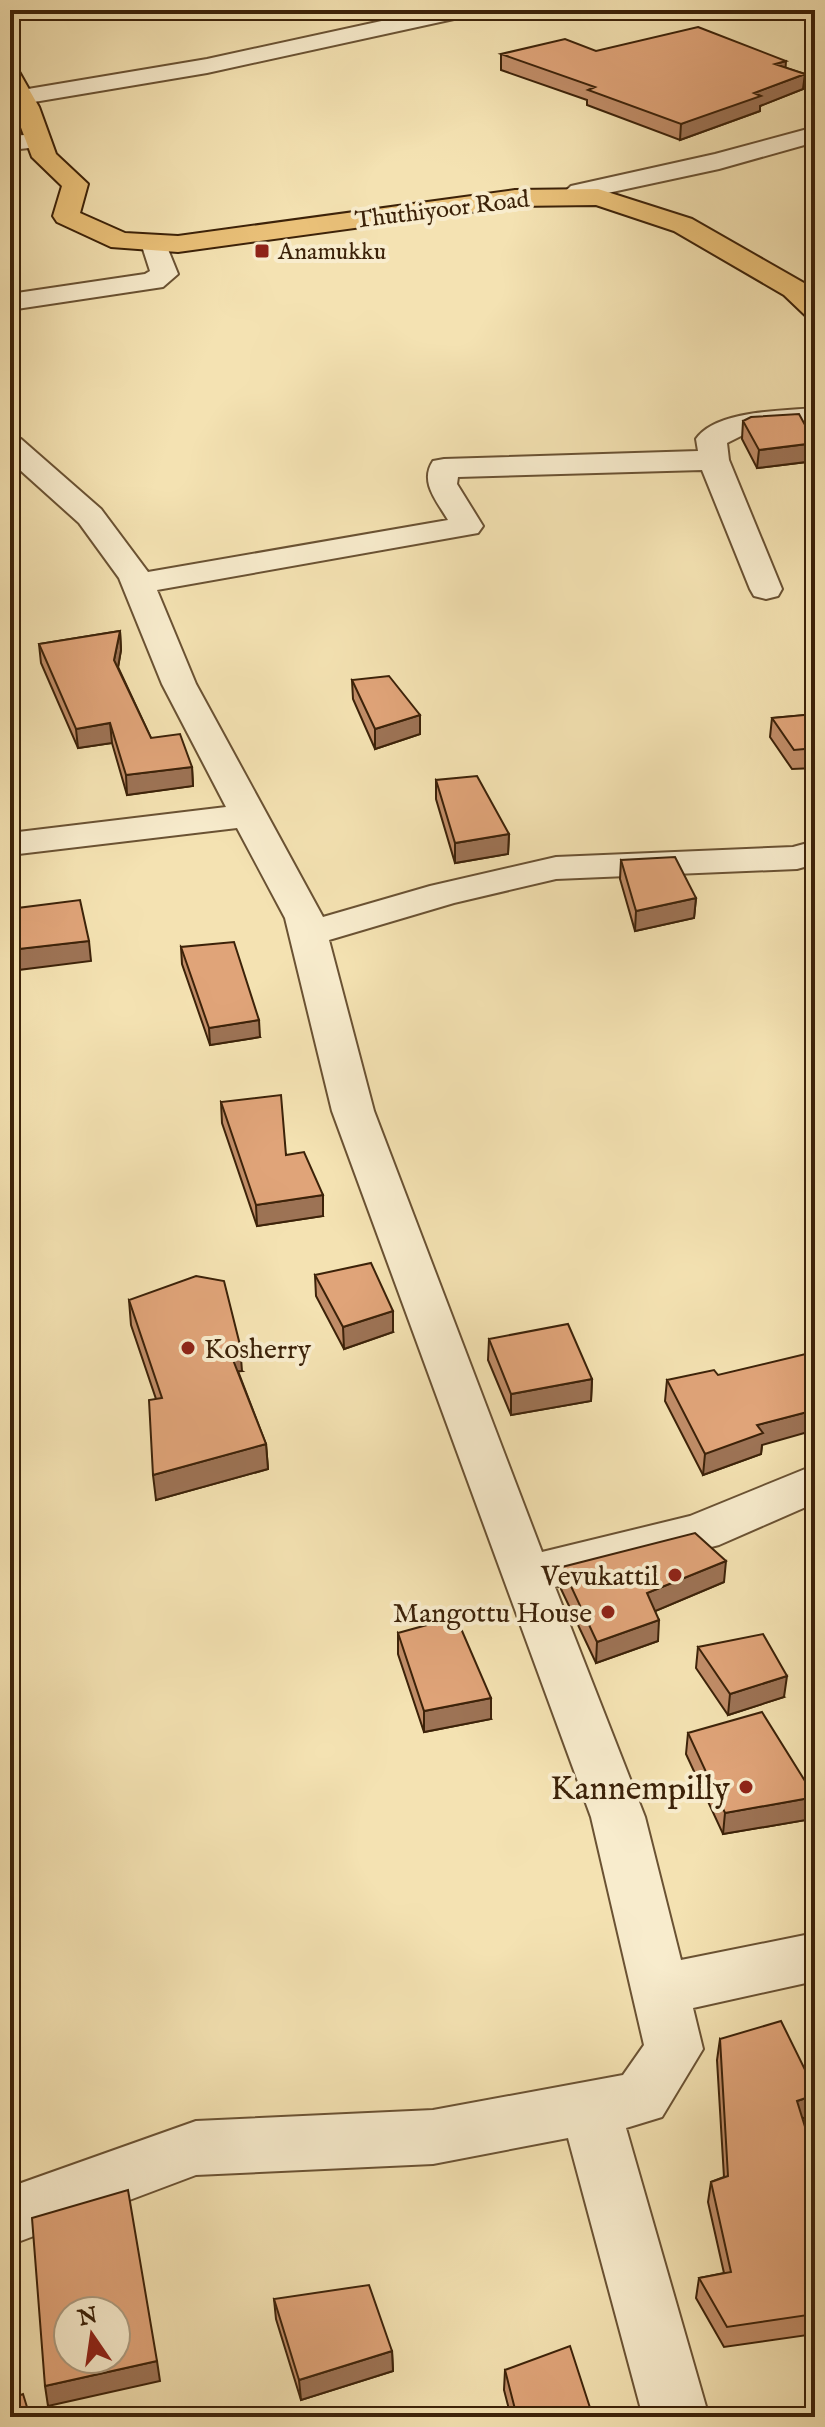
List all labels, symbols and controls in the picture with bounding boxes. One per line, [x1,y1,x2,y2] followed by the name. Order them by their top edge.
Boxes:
[353,184,531,237] street label: Thuthiyoor Road
[277,237,386,268] place label: Anamukku
[253,242,271,260] marker: Anamukku
[204,1333,311,1368] place label: Kosherry
[179,1339,197,1357] marker: Kosherry
[540,1560,659,1595] place label: Vevukattil
[666,1566,684,1584] marker: Vevukattil
[393,1597,592,1632] place label: Mangottu House
[599,1603,617,1621] marker: Mangottu House
[550,1768,730,1811] place label: Kannempilly
[737,1778,755,1796] marker: Kannempilly
[52,2295,132,2375] north arrow
[75,2302,100,2333] text: N

